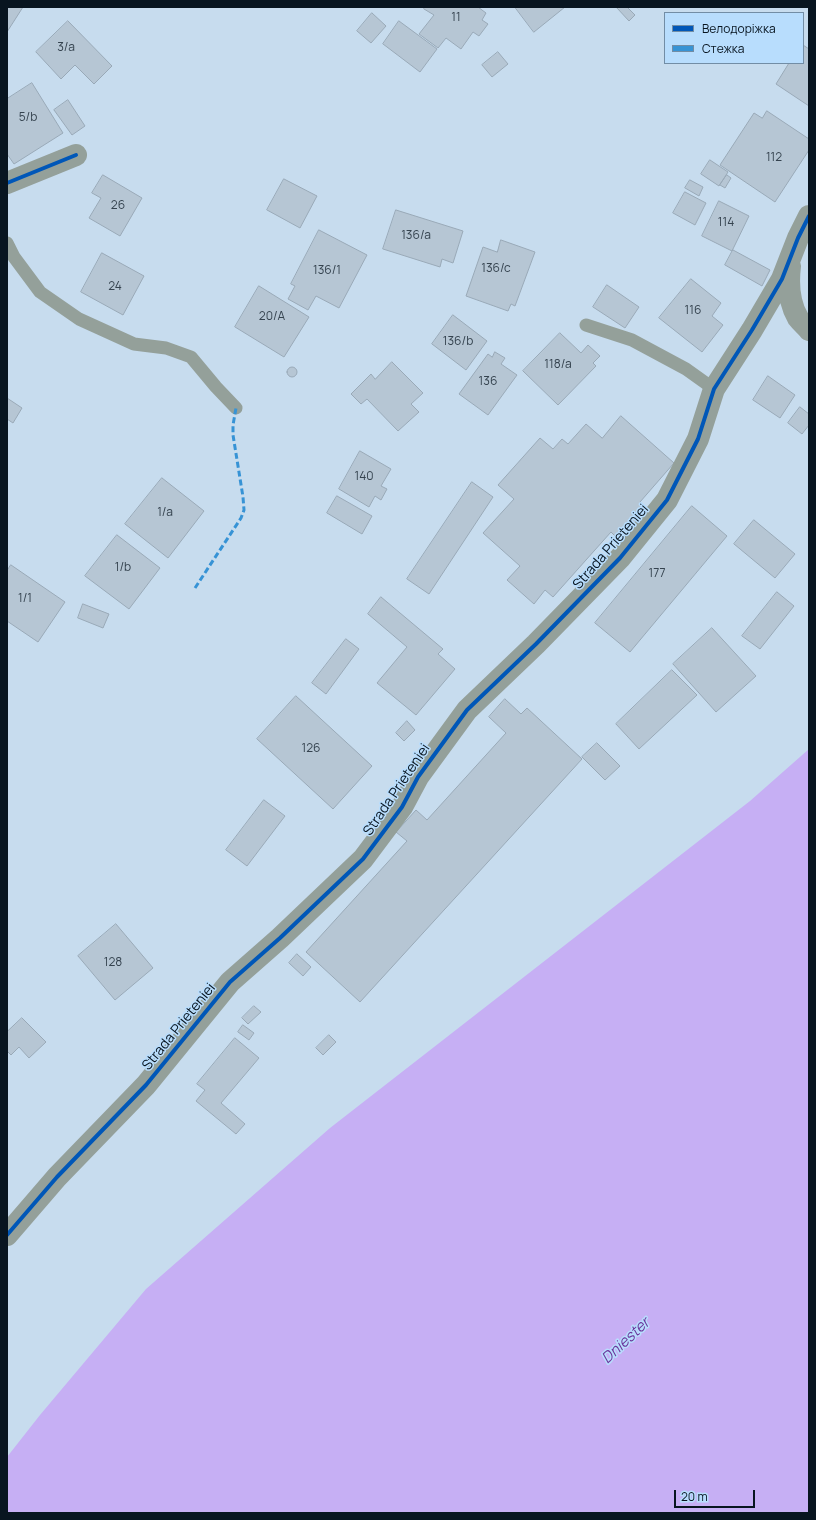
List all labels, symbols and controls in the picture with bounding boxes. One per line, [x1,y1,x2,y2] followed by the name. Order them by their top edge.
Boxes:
[451,11,461,25] house number: 11
[664,12,804,64] legend
[702,20,776,37] text: Велодоріжка
[702,40,744,57] text: Стежка
[57,41,75,55] house number: 3/a
[19,111,37,125] house number: 5/b
[766,151,782,165] house number: 112
[111,199,125,213] house number: 26
[718,216,734,230] house number: 114
[401,229,431,243] house number: 136/a
[481,262,511,276] house number: 136/c
[313,264,341,278] house number: 136/1
[108,280,122,294] house number: 24
[685,304,701,318] house number: 116
[259,310,285,324] house number: 20/A
[443,335,473,349] house number: 136/b
[544,358,572,372] house number: 118/a
[479,375,497,389] house number: 136
[354,470,374,484] house number: 140
[570,501,652,593] street label: Strada Prieteniei
[157,506,173,520] house number: 1/a
[115,561,131,575] house number: 1/b
[648,567,666,581] house number: 177
[18,592,32,606] house number: 1/1
[360,741,434,839] street label: Strada Prieteniei
[302,742,320,756] house number: 126
[104,956,122,970] house number: 128
[139,980,219,1074] street label: Strada Prieteniei
[598,1314,654,1368] water label: Dniester
[676,1482,757,1508] scale bar
[681,1488,708,1505] text: 20 m

